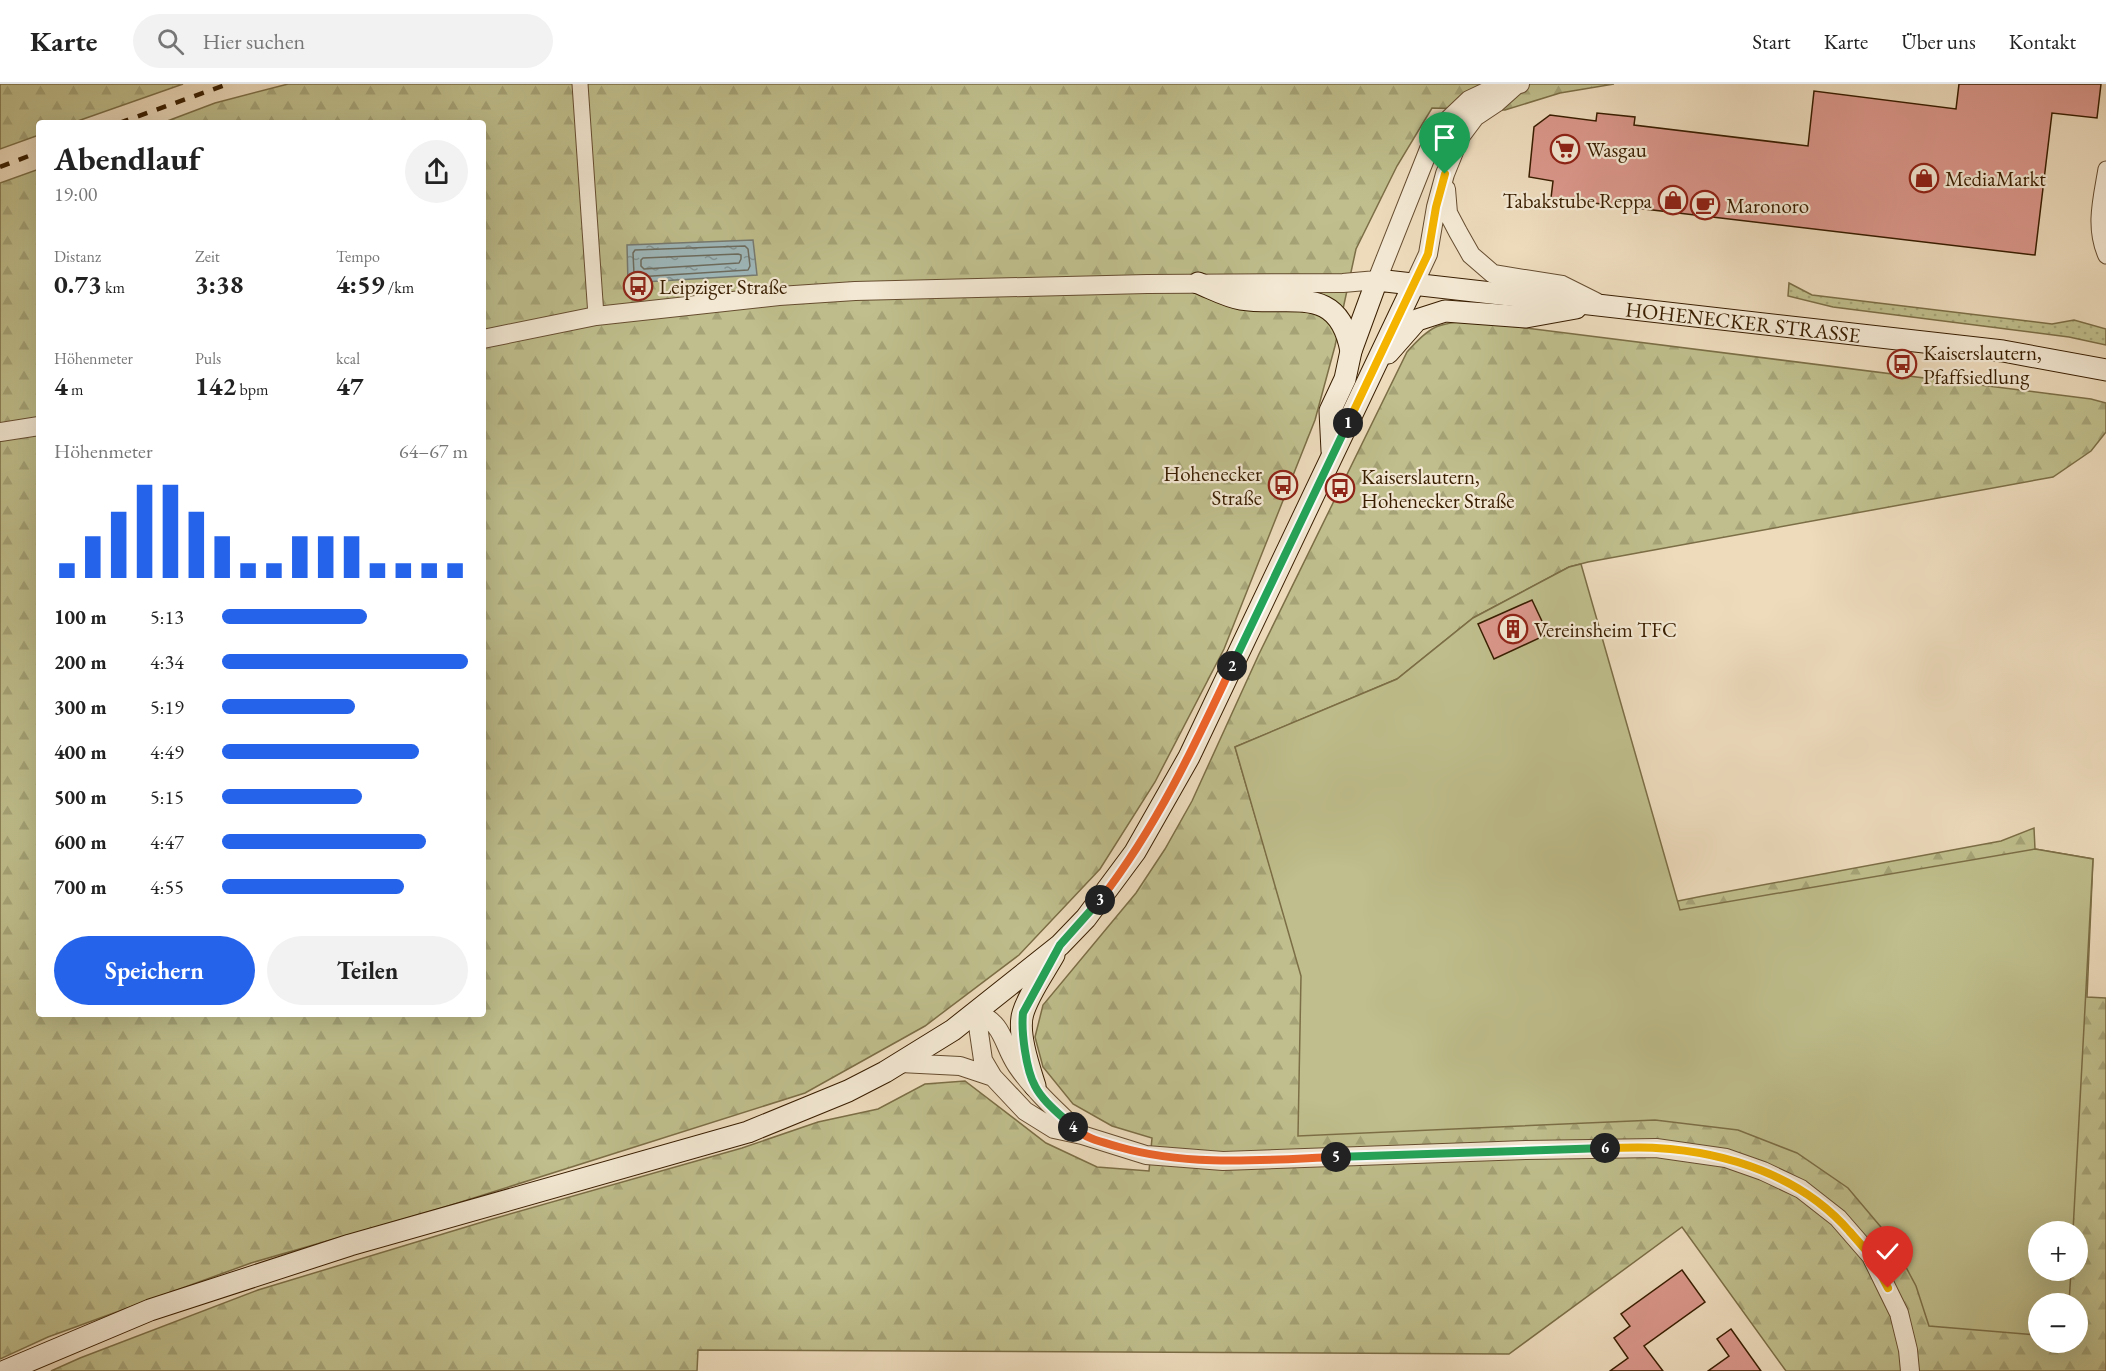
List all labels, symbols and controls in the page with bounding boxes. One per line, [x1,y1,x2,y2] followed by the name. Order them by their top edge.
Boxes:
[133,14,553,68] search box
[30,23,97,59] text: Karte
[154,25,187,58] icon: search
[202,27,305,56] text: Hier suchen
[1752,28,1791,55] text: Start
[1824,28,1868,55] text: Karte
[1901,28,1976,55] text: Über uns
[2009,28,2076,55] text: Kontakt
[1419,112,1470,174] pin
[1428,121,1461,154] icon: arrive
[1549,133,1581,165] supermarket icon: Wasgau
[1586,136,1647,163] place label: Wasgau
[54,137,200,180] text: Abendlauf
[405,140,468,203] button: share
[1908,162,1940,194] shop icon: MediaMarkt
[1945,165,2046,192] place label: MediaMarkt
[54,181,97,207] text: 19:00
[1657,184,1689,216] shop icon: Tabakstube Reppa
[1503,187,1653,214] place label: Tabakstube Reppa
[1689,189,1721,221] cafe icon: Maronoro
[1726,192,1809,219] place label: Maronoro
[54,246,101,267] text: Distanz
[195,246,220,267] text: Zeit
[336,246,380,267] text: Tempo
[54,267,102,301] text: 0.73
[195,267,244,301] text: 3:38
[336,267,385,301] text: 4:59
[622,270,654,302] bus stop icon: Leipziger Straße
[659,273,787,300] place label: Leipziger Straße
[102,277,125,298] text: km
[385,277,414,298] text: /km
[1624,295,1862,348] street label: HOHENECKER STRASSE
[1923,339,2042,390] place label: Kaiserslautern, Pfaffsiedlung
[54,348,133,369] text: Höhenmeter
[195,348,221,369] text: Puls
[336,348,360,369] text: kcal
[1886,348,1918,380] bus stop icon: Kaiserslautern, Pfaffsiedlung
[54,369,68,403] text: 4
[195,369,236,403] text: 142
[336,369,364,403] text: 47
[68,379,83,400] text: m
[236,379,268,400] text: bpm
[1333,408,1363,438] pin: 1
[1344,412,1352,433] text: 1
[54,438,153,464] text: Höhenmeter
[399,438,468,464] text: 64–67 m
[1163,460,1262,511] place label: Hohenecker Straße
[1361,463,1515,514] place label: Kaiserslautern, Hohenecker Straße
[1267,469,1299,501] bus stop icon: Hohenecker Straße
[1324,472,1356,504] bus stop icon: Kaiserslautern, Hohenecker Straße
[54,604,107,630] text: 100 m
[150,604,184,630] text: 5:13
[1497,613,1529,645] building icon: Vereinsheim TFC
[1534,616,1677,643] place label: Vereinsheim TFC
[54,649,107,675] text: 200 m
[150,649,184,675] text: 4:34
[1217,651,1247,681] pin: 2
[1228,655,1236,676] text: 2
[54,694,107,720] text: 300 m
[150,694,184,720] text: 5:19
[54,739,107,765] text: 400 m
[150,739,184,765] text: 4:49
[54,784,107,810] text: 500 m
[150,784,184,810] text: 5:15
[54,829,107,855] text: 600 m
[150,829,184,855] text: 4:47
[54,874,107,900] text: 700 m
[150,874,184,900] text: 4:55
[1085,885,1115,915] pin: 3
[1096,889,1104,910] text: 3
[54,936,255,1005] button: Speichern
[267,936,468,1005] button: Teilen
[1058,1112,1088,1142] pin: 4
[1069,1116,1077,1137] text: 4
[1590,1133,1620,1163] pin: 6
[1601,1137,1609,1158] text: 6
[1321,1142,1351,1172] pin: 5
[1332,1146,1340,1167] text: 5
[2028,1221,2088,1353] map controls
[2028,1221,2088,1281] button: +
[1862,1226,1913,1288] pin
[1871,1235,1904,1268] icon: check
[2028,1293,2088,1353] button: −

